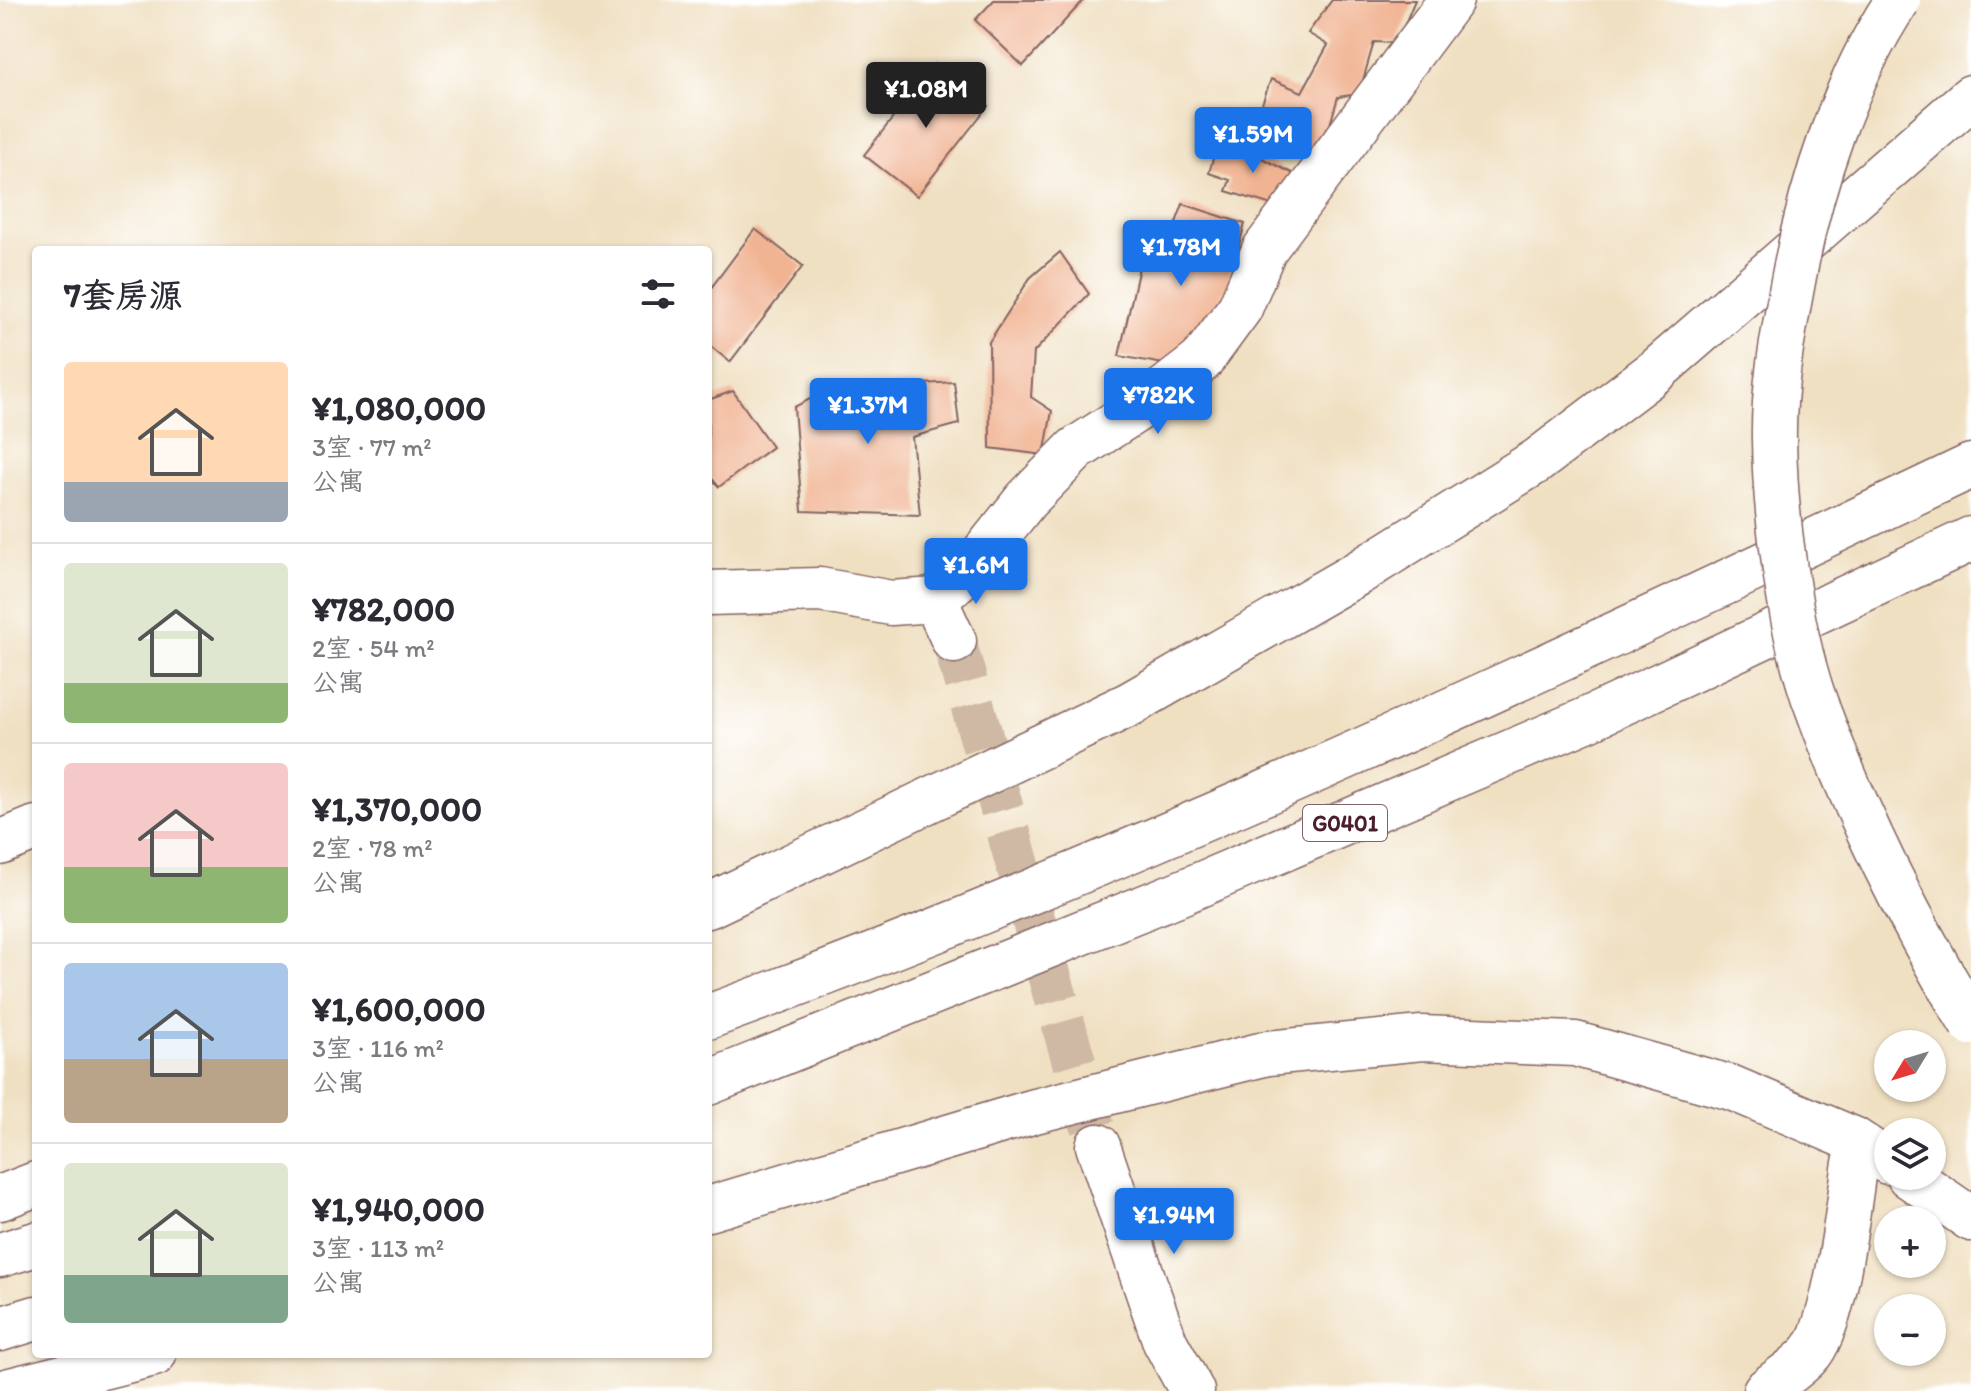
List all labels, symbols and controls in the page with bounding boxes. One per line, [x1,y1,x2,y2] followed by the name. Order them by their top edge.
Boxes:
[861,62,991,130] pin: ¥1.08M
[884,72,968,104] text: ¥1.08M
[1188,107,1318,175] pin: ¥1.59M
[1213,117,1293,149] text: ¥1.59M
[1116,220,1246,288] pin: ¥1.78M
[1141,230,1221,262] text: ¥1.78M
[636,272,680,316] icon: filters
[64,275,183,316] text: 7套房源
[1102,368,1214,436] pin: ¥782K
[803,378,933,446] pin: ¥1.37M
[1122,378,1194,410] text: ¥782K
[312,388,486,429] text: ¥1,080,000
[828,388,908,420] text: ¥1.37M
[128,394,224,490] icon: home
[312,431,432,463] text: 3室 · 77 m²
[312,465,364,497] text: 公寓
[920,538,1032,606] pin: ¥1.6M
[942,548,1010,580] text: ¥1.6M
[312,589,455,630] text: ¥782,000
[128,595,224,691] icon: home
[312,632,435,664] text: 2室 · 54 m²
[312,666,364,698] text: 公寓
[312,789,482,830] text: ¥1,370,000
[128,795,224,891] icon: home
[1303,805,1387,841] road number: G0401
[312,832,433,864] text: 2室 · 78 m²
[312,866,364,898] text: 公寓
[312,989,486,1030] text: ¥1,600,000
[128,995,224,1091] icon: home
[1874,1030,1946,1102] north arrow
[1874,1030,1946,1366] map controls
[312,1032,444,1064] text: 3室 · 116 m²
[312,1066,364,1098] text: 公寓
[1874,1118,1946,1190] button: layers
[1109,1188,1239,1256] pin: ¥1.94M
[312,1189,485,1230] text: ¥1,940,000
[128,1195,224,1291] icon: home
[1133,1198,1215,1230] text: ¥1.94M
[1874,1206,1946,1278] button: +
[312,1232,444,1264] text: 3室 · 113 m²
[312,1266,364,1298] text: 公寓
[1874,1294,1946,1366] button: −

